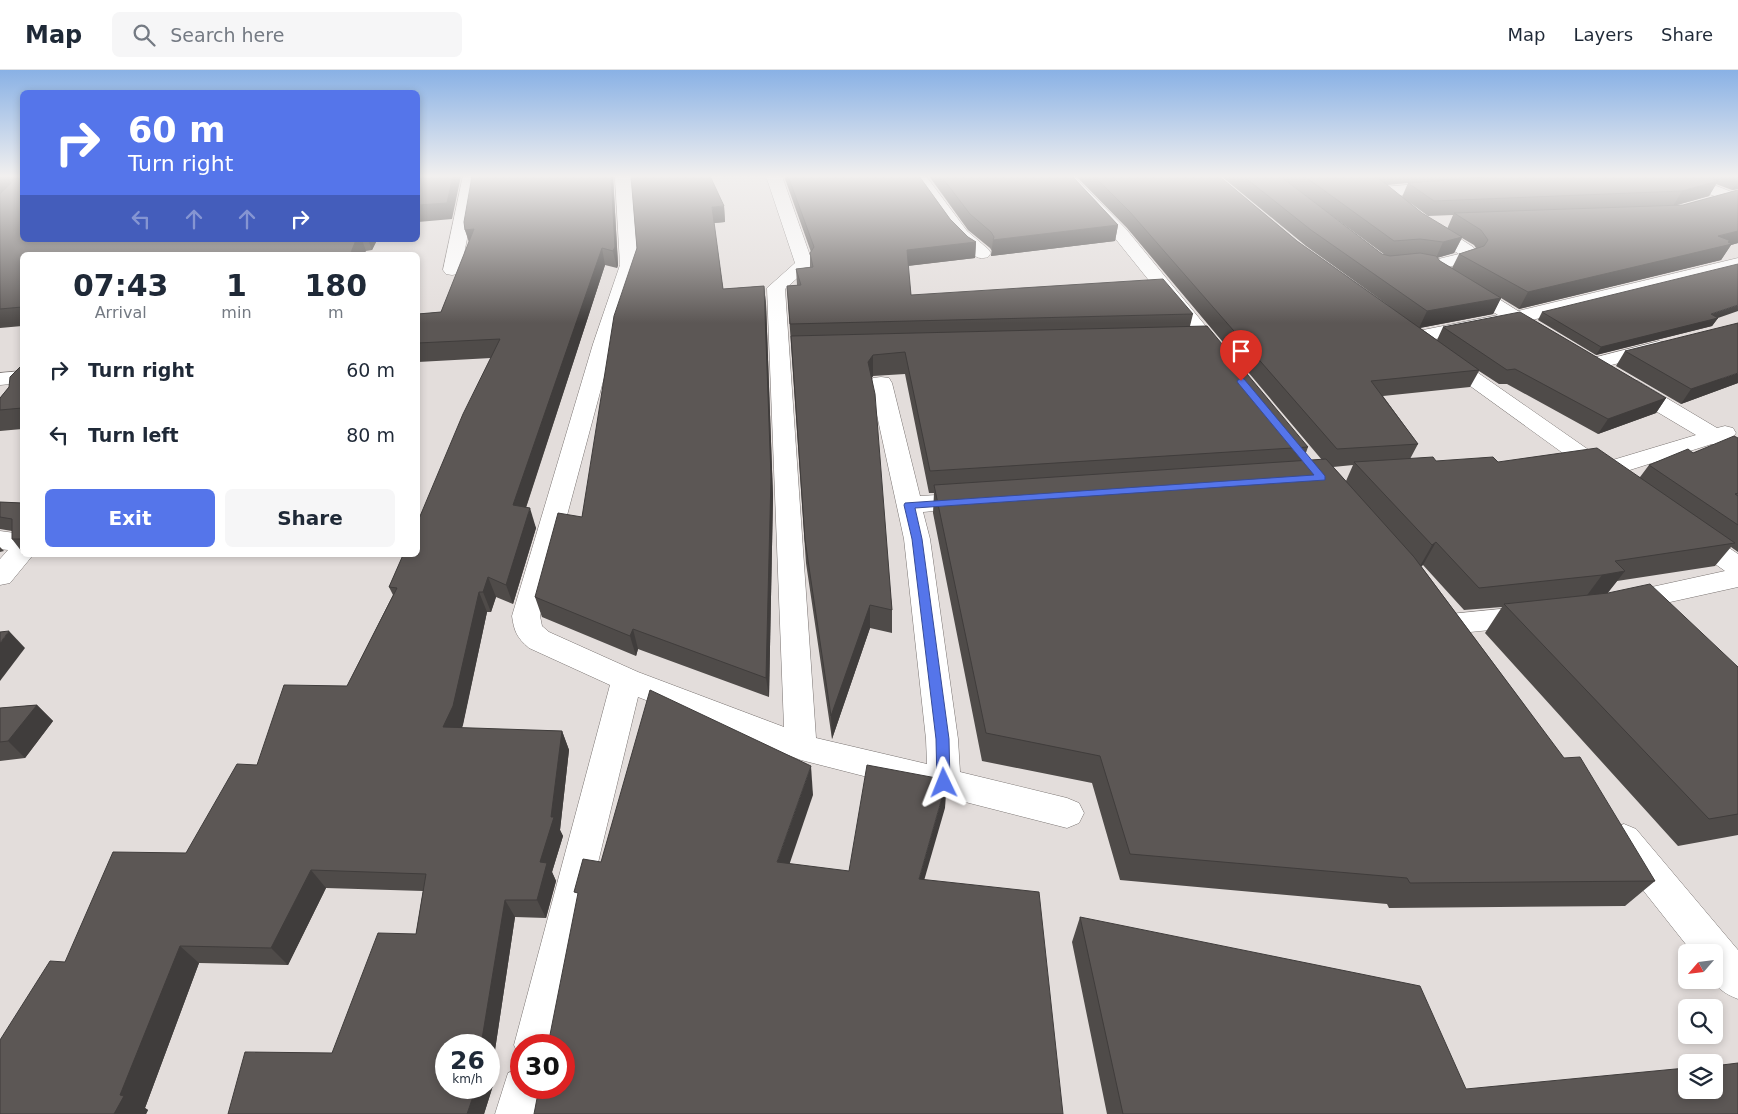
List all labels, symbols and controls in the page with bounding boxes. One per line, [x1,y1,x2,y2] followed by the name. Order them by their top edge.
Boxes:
[112,12,462,57] search box
[25,21,82,49] text: Map
[130,21,158,49] icon: search
[170,24,284,46] text: Search here
[1507,24,1545,45] text: Map
[1573,24,1633,45] text: Layers
[1661,24,1713,45] text: Share
[45,110,110,175] icon: right
[128,110,225,150] text: 60 m
[128,151,233,176] text: Turn right
[127,205,155,233] icon: left
[180,205,208,233] icon: ahead
[233,205,261,233] icon: ahead
[286,205,314,233] icon: right
[73,268,168,303] text: 07:43
[226,268,247,303] text: 1
[304,268,367,303] text: 180
[95,303,147,322] text: Arrival
[221,303,252,322] text: min
[328,303,344,322] text: m
[1220,330,1262,381] pin
[1227,337,1255,365] icon: arrive
[45,356,73,384] icon: right
[88,359,194,381] text: Turn right
[346,359,395,381] text: 60 m
[45,421,73,449] icon: left
[88,424,179,446] text: Turn left
[346,424,395,446] text: 80 m
[45,489,215,547] button: Exit
[225,489,395,547] button: Share
[917,756,969,808] position arrow
[1678,944,1722,989] north arrow
[1678,944,1723,1099] map controls
[1678,999,1723,1044] button: search
[510,1034,575,1099] speed limit sign: 30
[450,1046,485,1075] text: 26
[1678,1054,1723,1099] button: layers
[452,1072,483,1086] text: km/h

